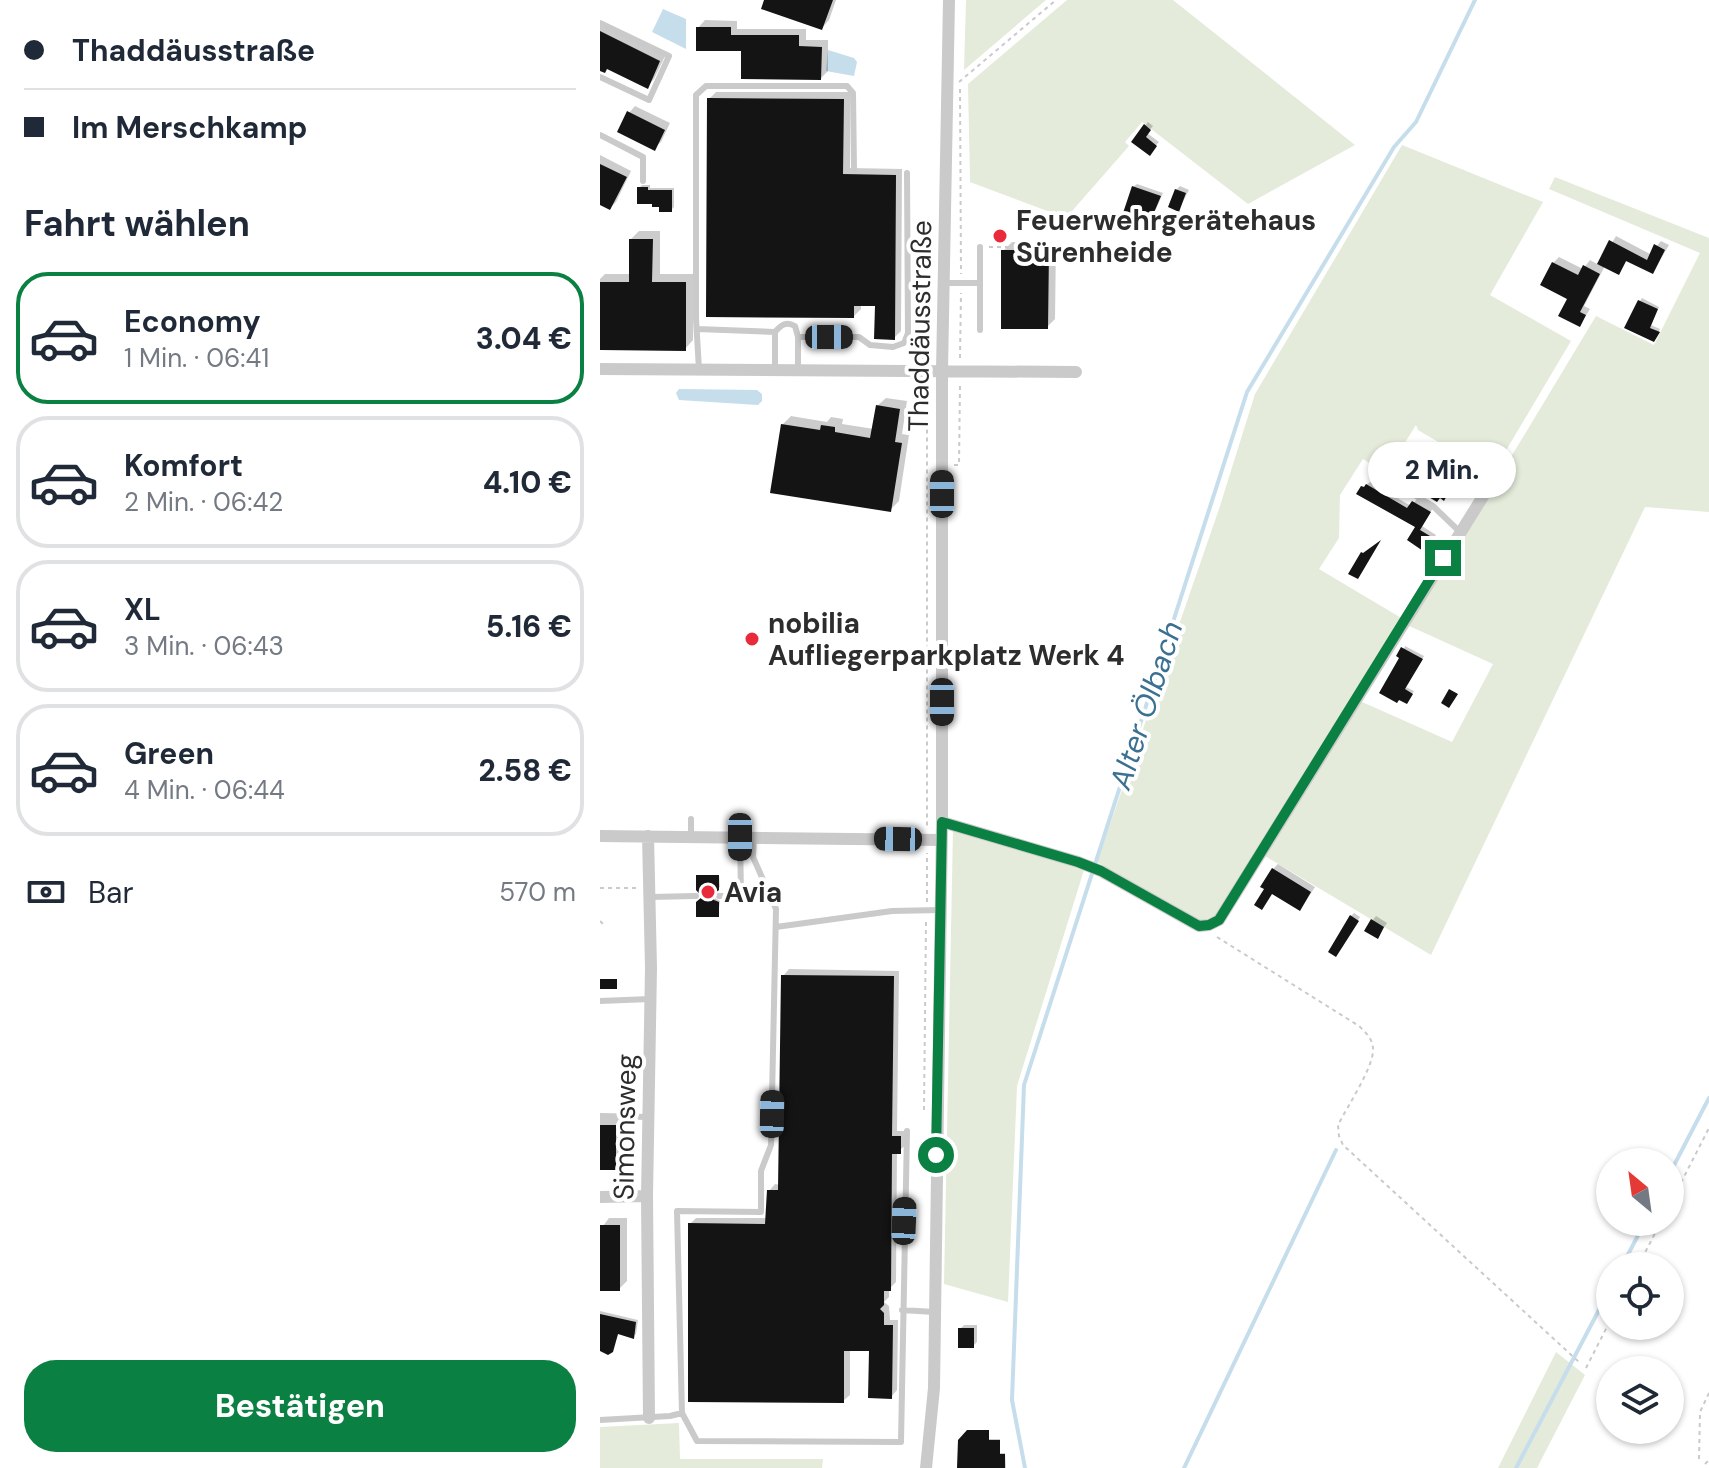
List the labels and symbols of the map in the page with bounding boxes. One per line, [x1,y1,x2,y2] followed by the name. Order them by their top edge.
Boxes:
[1016,202,1316,271] place label: Feuerwehrgerätehaus Sürenheide
[900,220,940,432] street label: Thaddäusstraße
[991,227,1009,245] marker: Feuerwehrgerätehaus Sürenheide
[805,325,853,349] car
[1369,442,1517,498] callout: 2 Min.
[930,470,954,518] car
[1425,540,1461,576] route end
[768,605,1124,674] place label: nobilia Aufliegerparkplatz Werk 4
[1100,616,1191,795] water label: Alter Ölbach
[743,630,761,648] marker: nobilia Aufliegerparkplatz Werk 4
[930,678,954,726] car
[728,813,752,861] car
[874,827,922,851] car
[724,874,782,911] place label: Avia
[699,883,717,901] marker: Avia
[605,1053,645,1201] street label: Simonsweg
[760,1090,784,1138] car
[918,1137,954,1173] route start
[1596,1148,1684,1236] north arrow
[891,1197,917,1245] car

